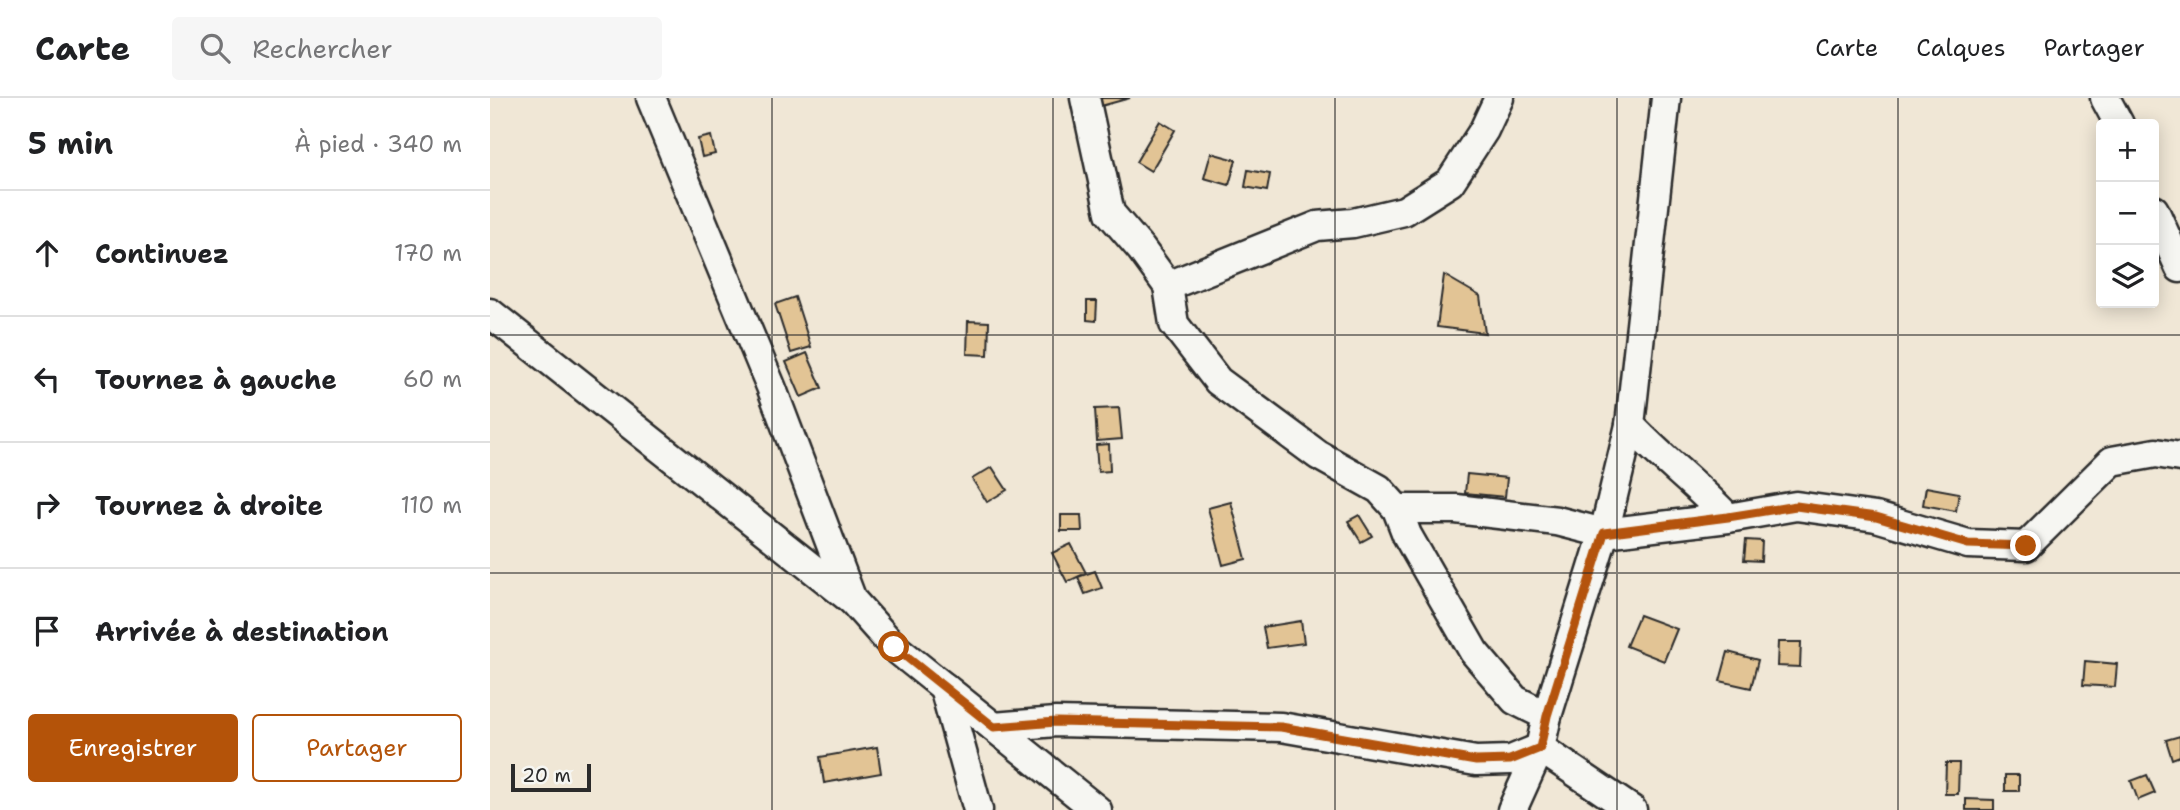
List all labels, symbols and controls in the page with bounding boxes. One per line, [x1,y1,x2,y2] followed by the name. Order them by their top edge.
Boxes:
[172,17,662,80] search box
[35,26,130,71] text: Carte
[196,29,234,67] icon: search
[252,31,393,66] text: Rechercher
[1815,32,1878,64] text: Carte
[1916,32,2006,64] text: Calques
[2044,32,2145,64] text: Partager
[2096,119,2159,308] map controls
[2096,119,2159,182] button: +
[28,123,113,164] text: 5 min
[294,129,462,159] text: À pied · 340 m
[2096,182,2159,245] button: −
[28,234,66,272] icon: ahead
[95,236,229,271] text: Continuez
[394,238,462,268] text: 170 m
[2096,245,2159,308] button: layers
[28,360,66,398] icon: left
[95,362,337,397] text: Tournez à gauche
[403,364,462,394] text: 60 m
[28,486,66,524] icon: right
[95,488,323,523] text: Tournez à droite
[400,490,462,520] text: 110 m
[2010,530,2041,561] route end
[28,612,66,650] icon: arrive
[95,614,389,649] text: Arrivée à destination
[878,631,909,662] route start
[28,714,238,782] button: Enregistrer
[252,714,462,782] button: Partager
[511,761,592,793] scale bar
[522,763,571,788] text: 20 m

